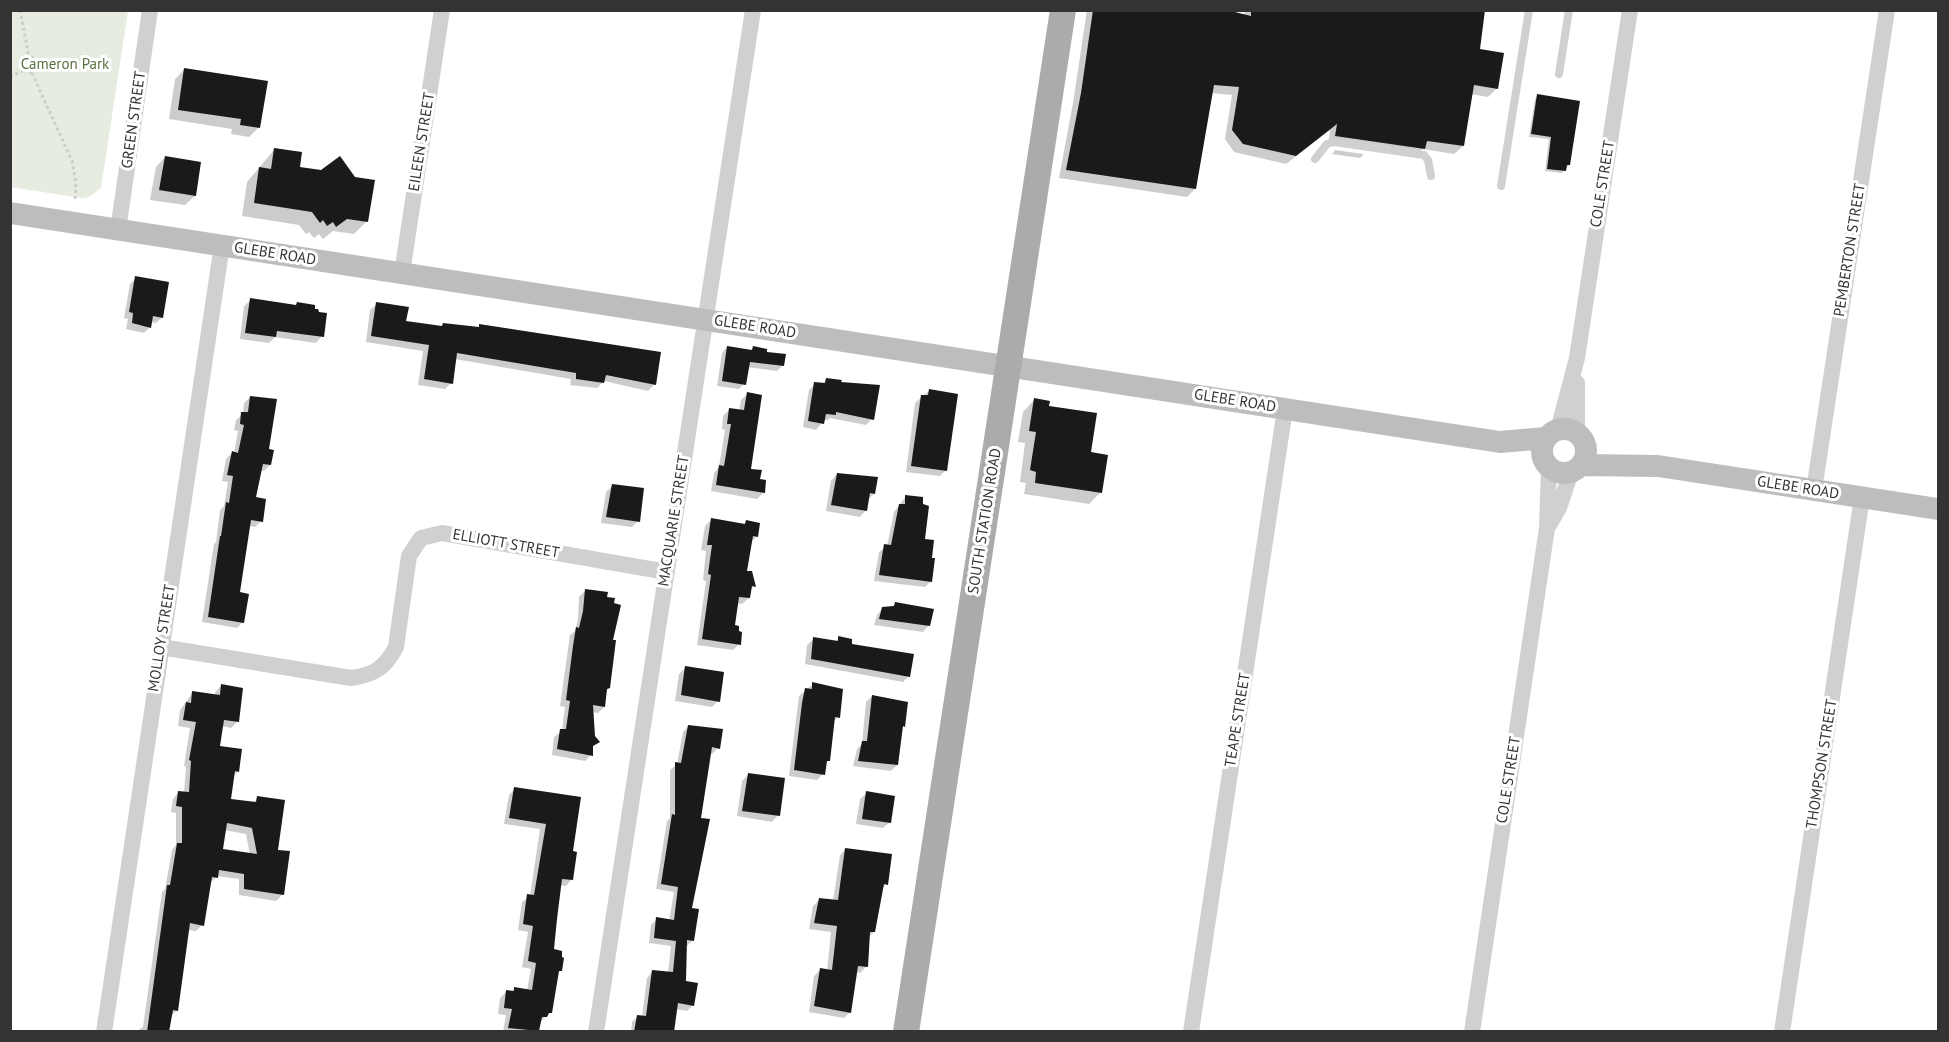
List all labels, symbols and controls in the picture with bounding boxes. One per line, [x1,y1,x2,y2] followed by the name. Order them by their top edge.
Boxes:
[21,56,109,74] park label: Cameron Park
[118,70,150,170] street label: GREEN STREET
[405,91,439,193] street label: EILEEN STREET
[1587,139,1619,229] street label: COLE STREET
[1831,182,1869,318] street label: PEMBERTON STREET
[233,239,317,269] street label: GLEBE ROAD
[713,312,797,342] street label: GLEBE ROAD
[1193,386,1277,416] street label: GLEBE ROAD
[965,447,1005,595] street label: SOUTH STATION ROAD
[655,454,693,588] street label: MACQUARIE STREET
[1756,473,1840,503] street label: GLEBE ROAD
[451,526,561,562] street label: ELLIOTT STREET
[145,583,179,693] street label: MOLLOY STREET
[1222,672,1254,768] street label: TEAPE STREET
[1803,698,1841,830] street label: THOMPSON STREET
[1493,735,1525,825] street label: COLE STREET

